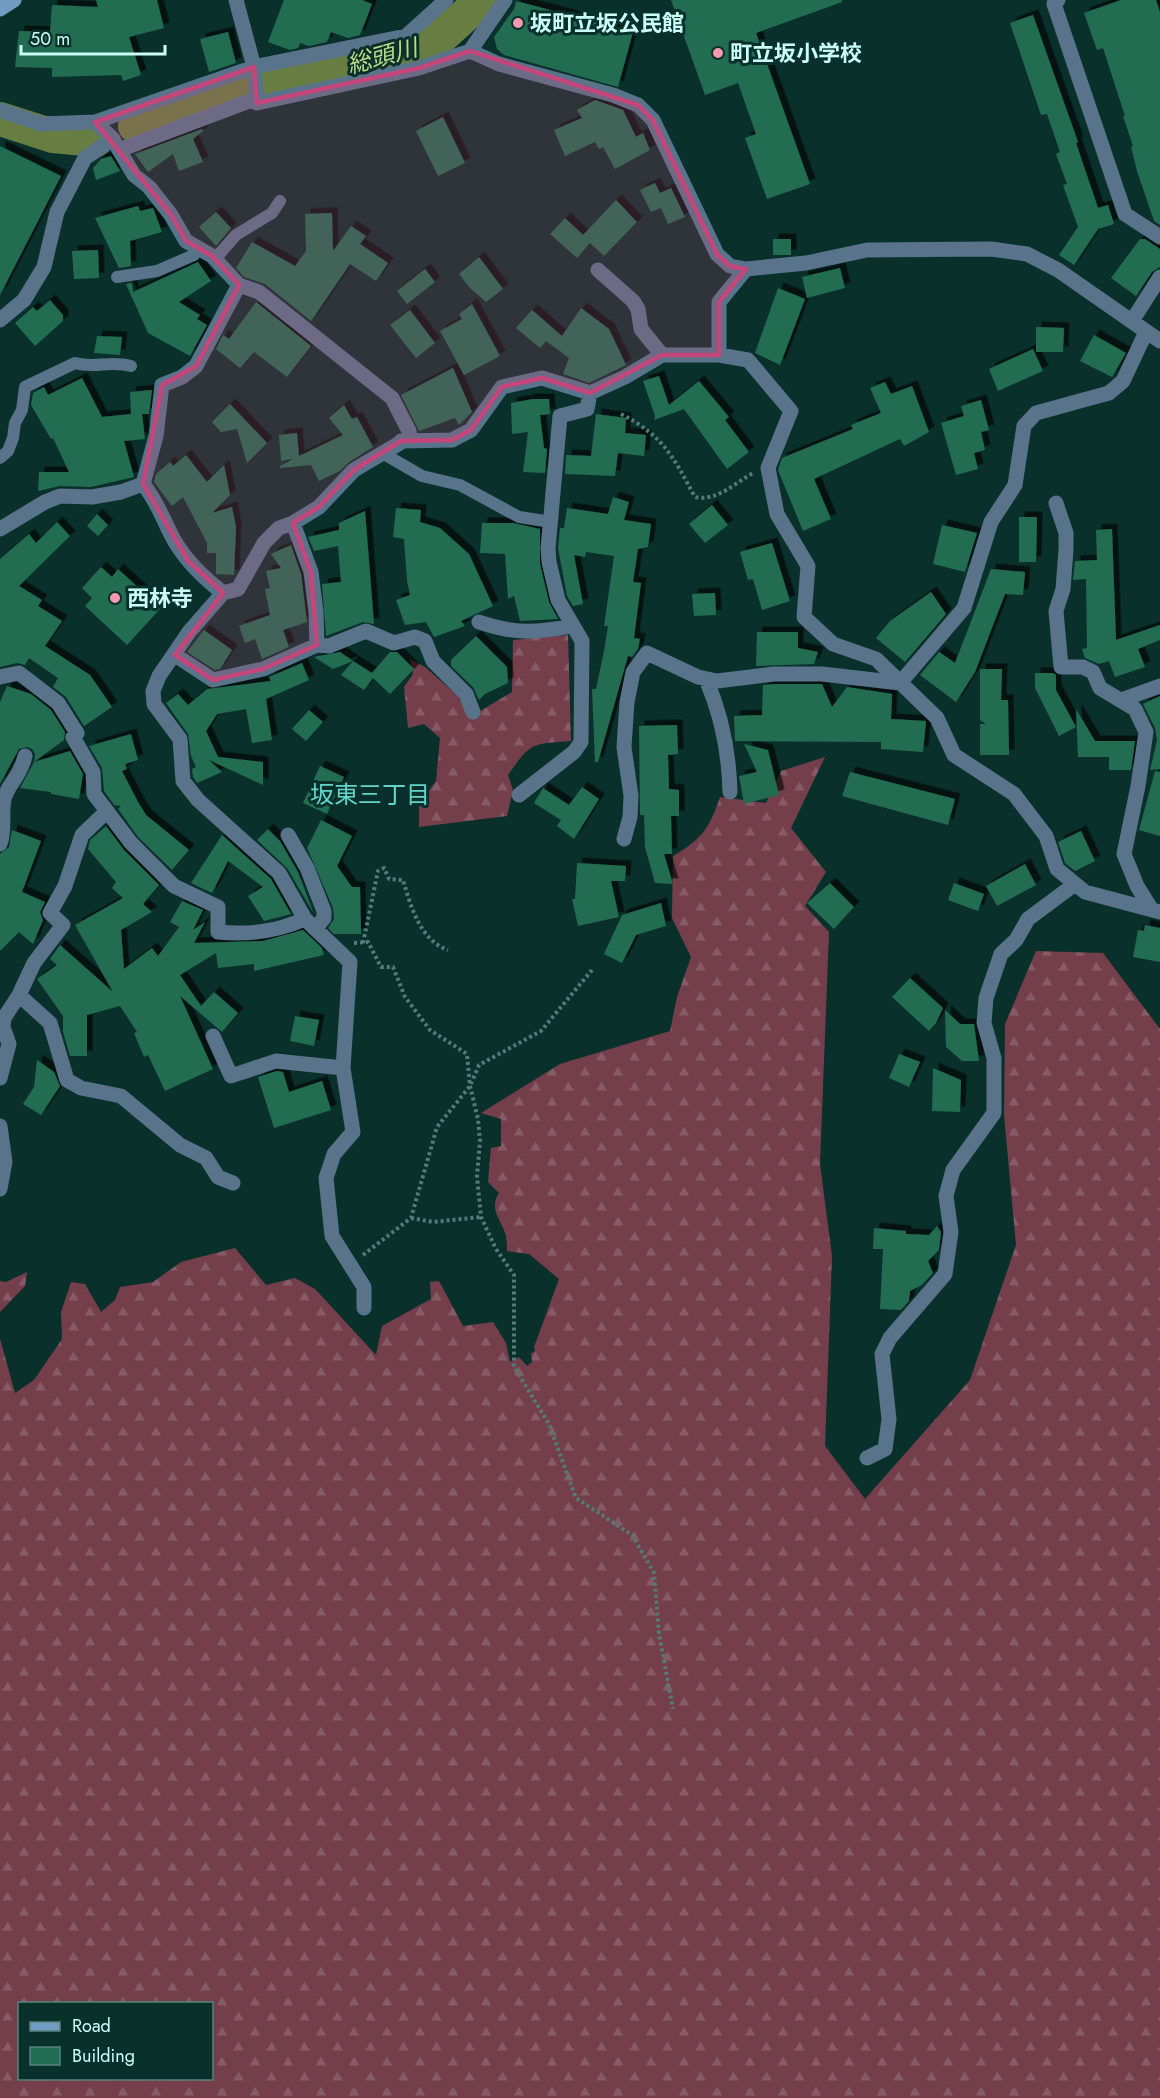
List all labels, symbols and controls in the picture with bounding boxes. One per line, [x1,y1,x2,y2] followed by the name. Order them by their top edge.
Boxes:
[530,7,684,39] place label: 坂町立坂公民館
[511,16,525,30] marker: 坂町立坂公民館
[21,18,165,56] scale bar
[30,26,70,52] text: 50 m
[343,29,424,82] water label: 総頭川
[730,37,862,69] place label: 町立坂小学校
[711,46,725,60] marker: 町立坂小学校
[127,582,193,614] place label: 西林寺
[108,591,122,605] marker: 西林寺
[310,777,430,812] district label: 坂東三丁目
[18,2002,213,2080] legend
[72,2013,111,2039] text: Road
[72,2043,135,2069] text: Building

